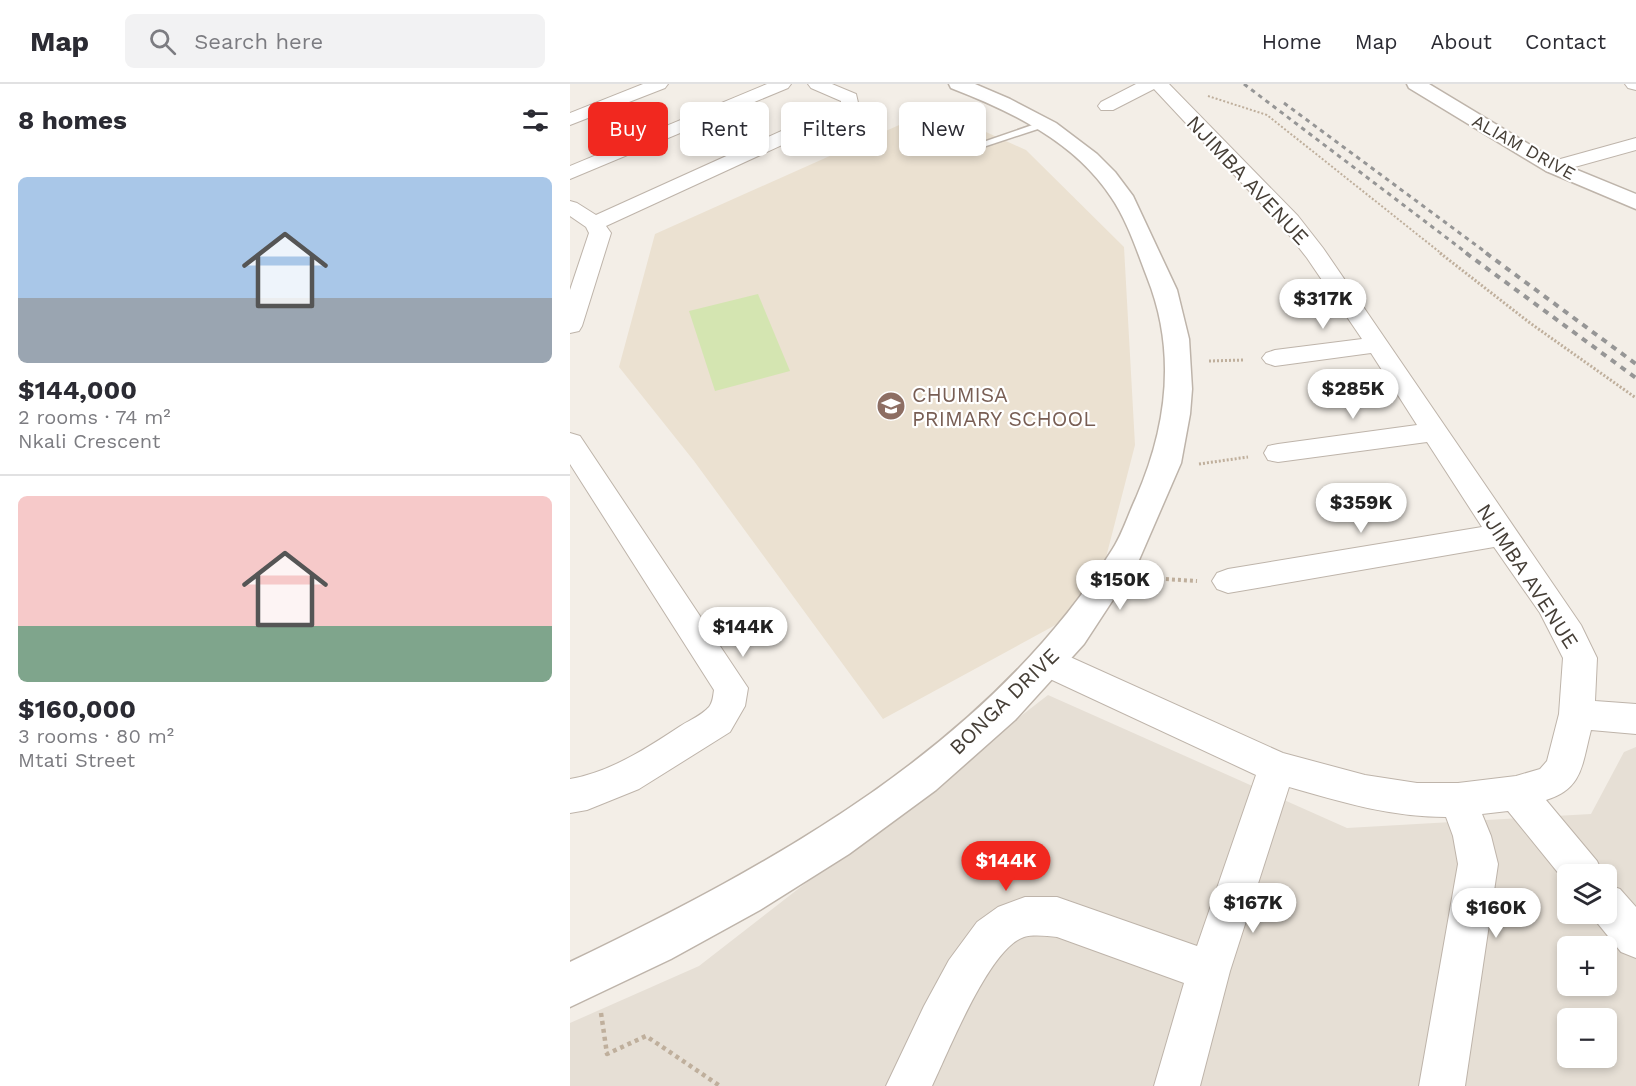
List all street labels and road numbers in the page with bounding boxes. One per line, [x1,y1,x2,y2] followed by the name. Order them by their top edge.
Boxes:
[1182,110,1314,250] street label: NJIMBA AVENUE
[1469,110,1579,184] street label: ALIAM DRIVE
[1472,499,1584,653] street label: NJIMBA AVENUE
[944,642,1064,760] street label: BONGA DRIVE

